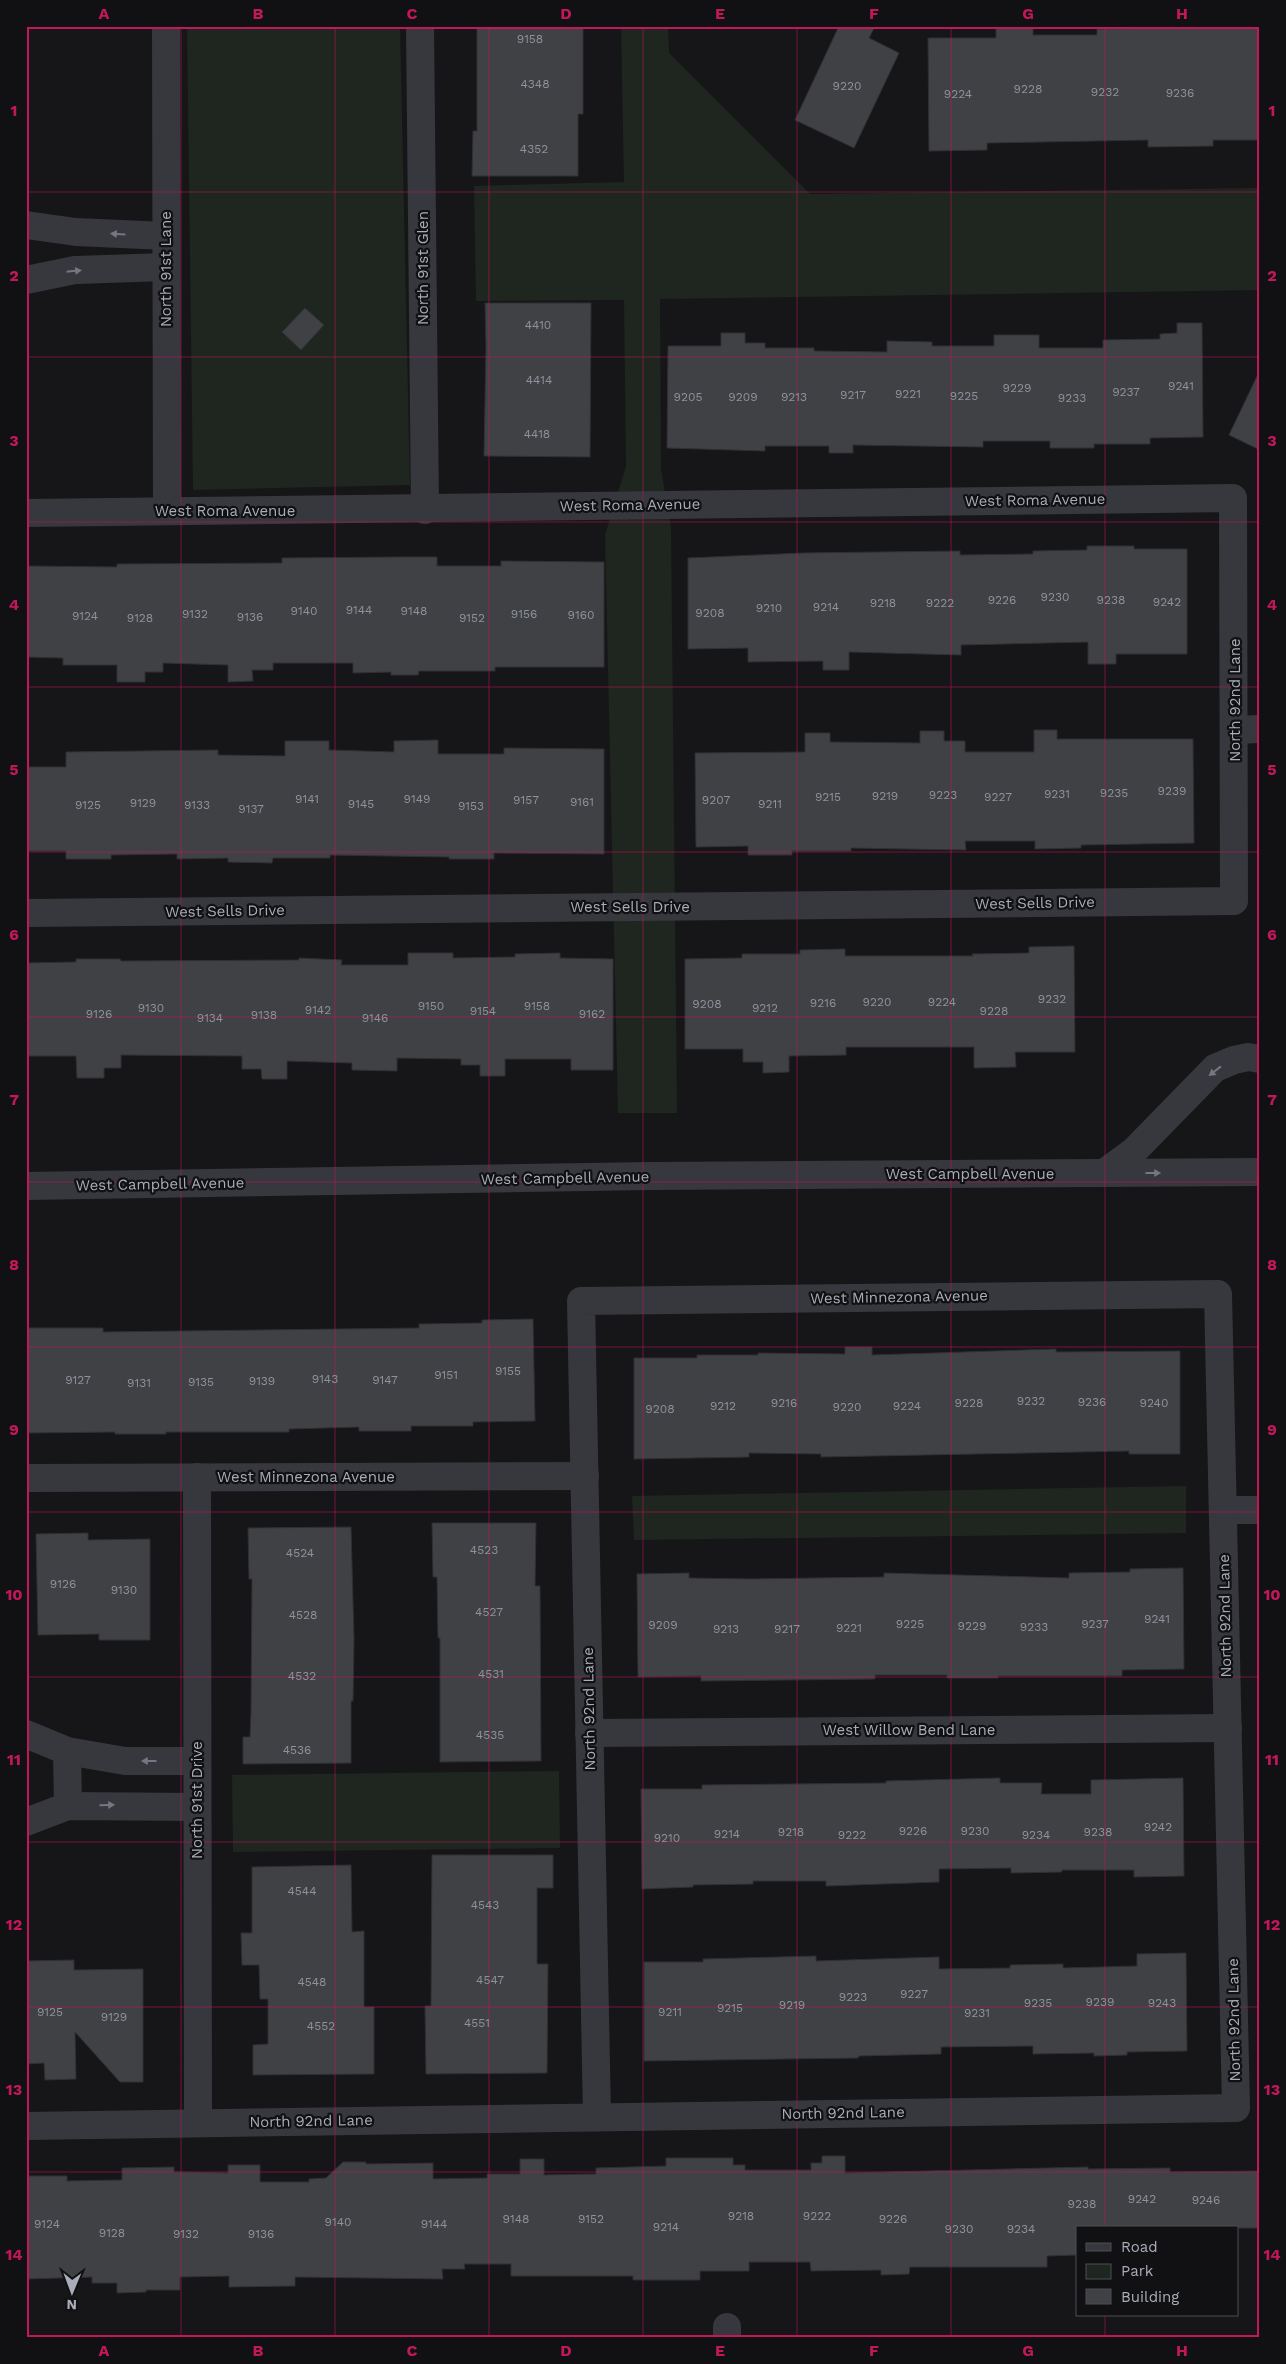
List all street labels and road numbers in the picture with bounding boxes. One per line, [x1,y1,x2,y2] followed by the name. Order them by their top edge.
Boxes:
[157,211,175,327] street label: North 91st Lane
[414,211,432,325] street label: North 91st Glen
[965,490,1105,510] street label: West Roma Avenue
[560,495,700,515] street label: West Roma Avenue
[155,502,295,520] street label: West Roma Avenue
[1226,638,1244,762] street label: North 92nd Lane
[975,893,1095,913] street label: West Sells Drive
[570,898,690,916] street label: West Sells Drive
[165,901,285,921] street label: West Sells Drive
[886,1165,1054,1183] street label: West Campbell Avenue
[481,1168,649,1188] street label: West Campbell Avenue
[76,1174,244,1194] street label: West Campbell Avenue
[810,1286,988,1308] street label: West Minnezona Avenue
[217,1468,395,1486] street label: West Minnezona Avenue
[1215,1554,1235,1678] street label: North 92nd Lane
[579,1647,599,1771] street label: North 92nd Lane
[823,1721,995,1739] street label: West Willow Bend Lane
[188,1741,206,1859] street label: North 91st Drive
[1224,1958,1244,2082] street label: North 92nd Lane
[781,2103,905,2123] street label: North 92nd Lane
[249,2111,373,2131] street label: North 92nd Lane

